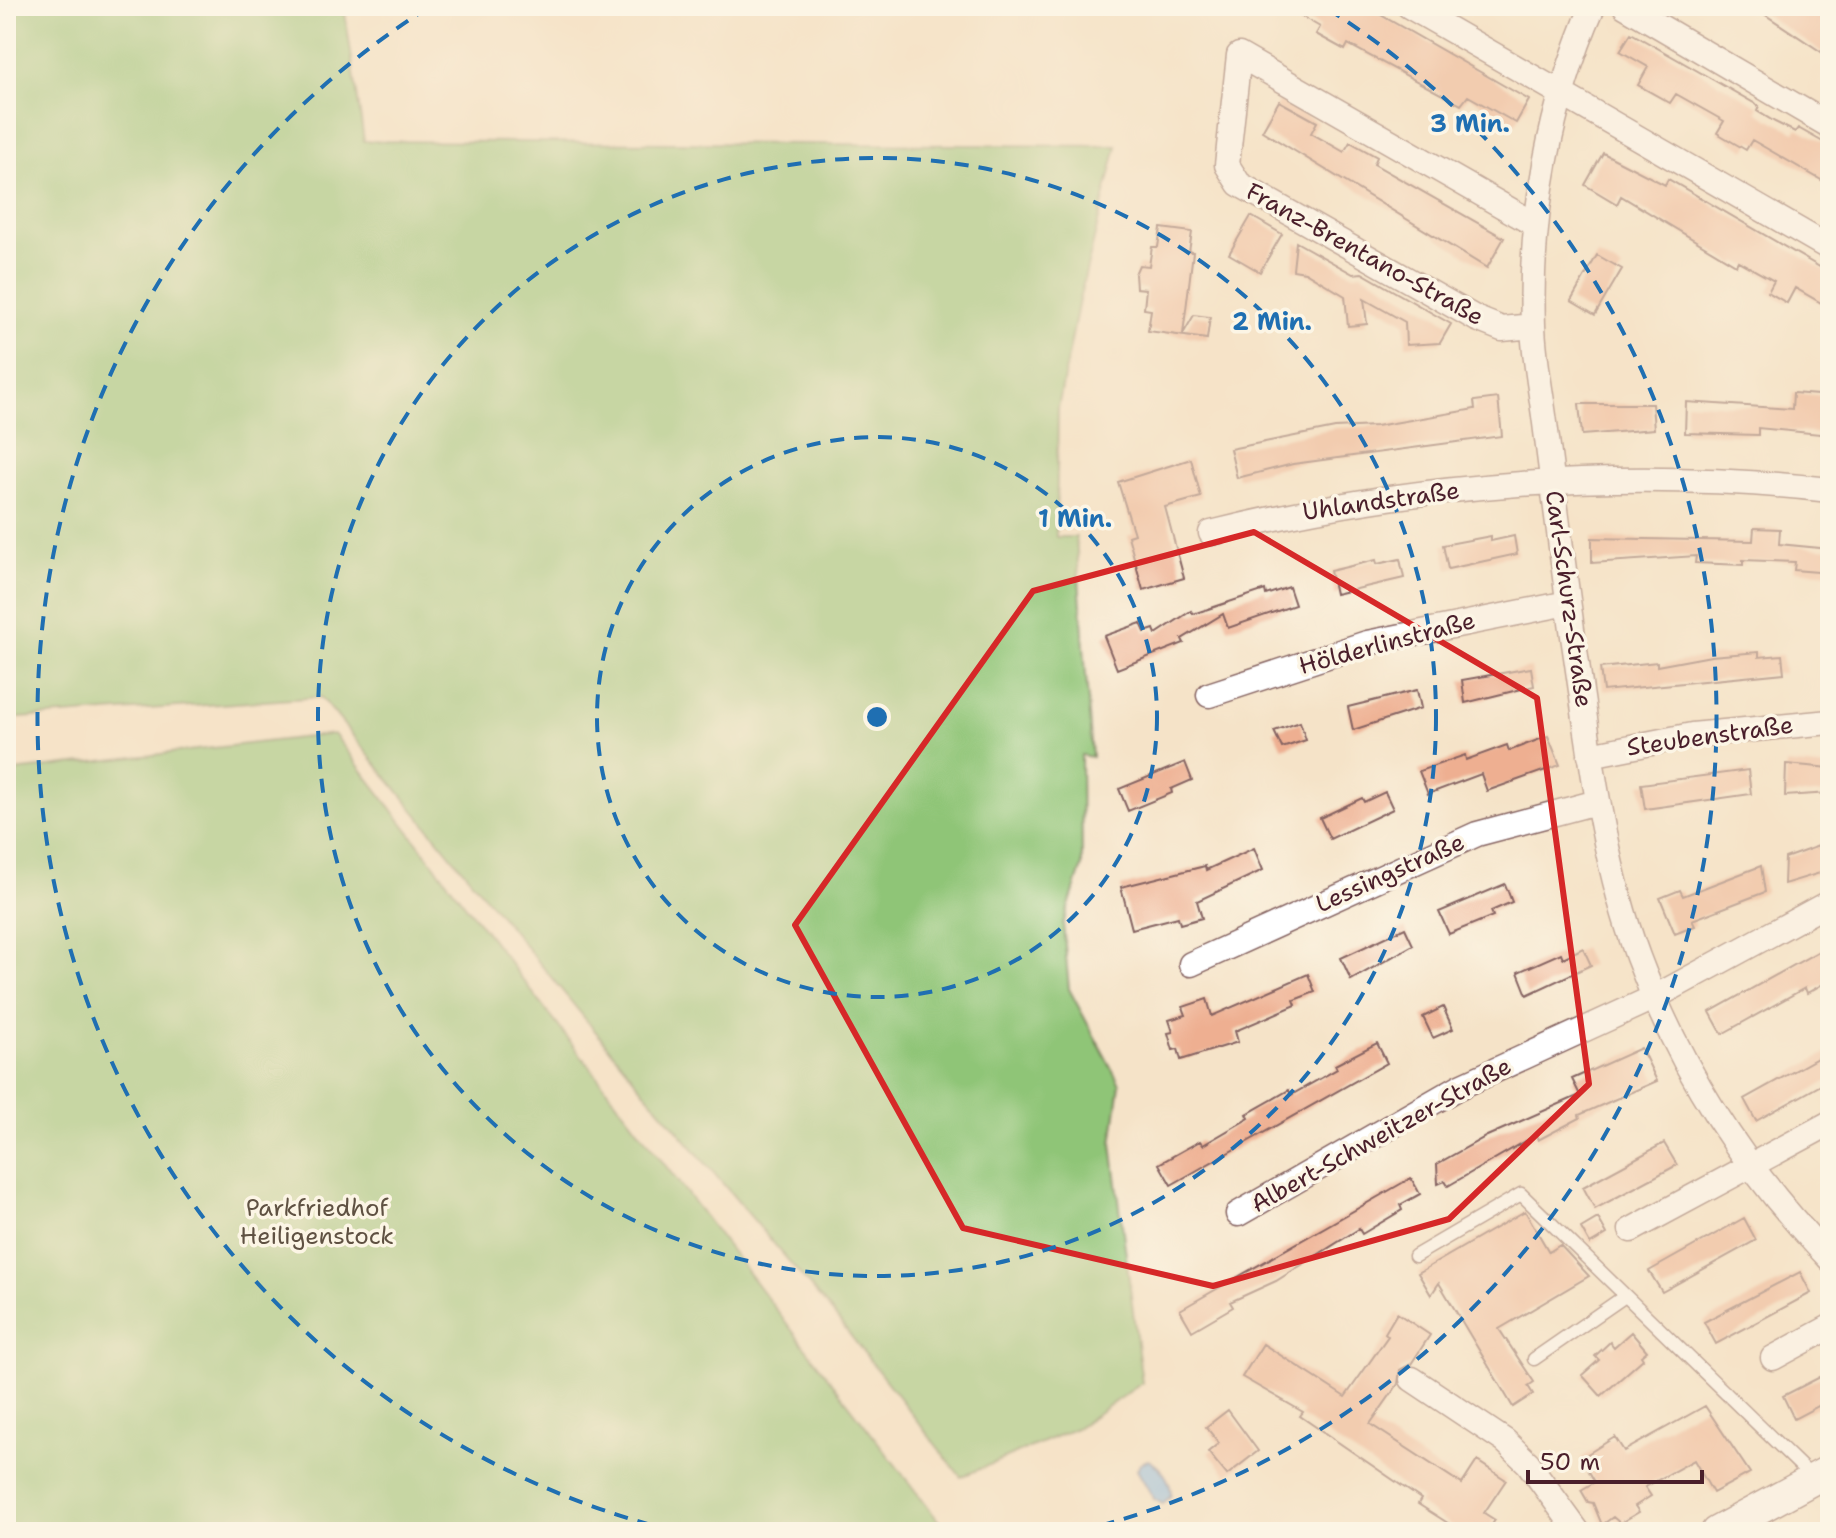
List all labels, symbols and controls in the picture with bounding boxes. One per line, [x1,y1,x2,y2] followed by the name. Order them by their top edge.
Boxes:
[1430,108,1510,140] text: 3 Min.
[1240,175,1490,333] street label: Franz-Brentano-Straße
[1232,306,1312,338] text: 2 Min.
[1300,474,1462,528] street label: Uhlandstraße
[1538,488,1600,710] street label: Carl-Schurz-Straße
[1038,503,1112,535] text: 1 Min.
[1295,604,1479,682] street label: Hölderlinstraße
[863,703,891,731] centre of rings
[1625,708,1795,764] street label: Steubenstraße
[1311,826,1469,920] street label: Lessingstraße
[1245,1050,1517,1220] street label: Albert-Schweitzer-Straße
[240,1192,394,1252] park label: Parkfriedhof Heiligenstock
[1528,1434,1702,1484] scale bar
[1540,1446,1600,1478] text: 50 m

